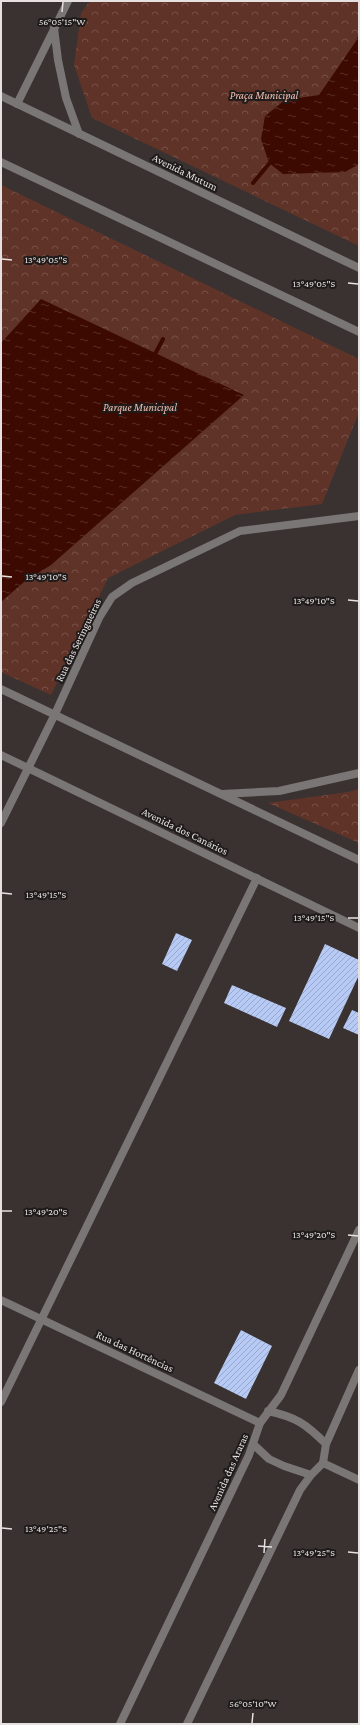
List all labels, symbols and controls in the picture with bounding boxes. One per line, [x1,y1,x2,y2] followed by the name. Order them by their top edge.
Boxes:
[39,16,86,27] text: 56°05'15"W
[230,89,299,102] park label: Praça Municipal
[151,151,220,193] street label: Avenida Mutum
[25,254,68,265] text: 13°49'05"S
[293,278,336,289] text: 13°49'05"S
[103,401,177,414] park label: Parque Municipal
[25,571,67,582] text: 13°49'10"S
[293,595,335,606] text: 13°49'10"S
[53,597,104,684] street label: Rua das Seringueiras
[140,805,230,857] street label: Avenida dos Canários
[26,889,67,900] text: 13°49'15"S
[294,912,335,923] text: 13°49'15"S
[25,1206,68,1217] text: 13°49'20"S
[293,1229,336,1240] text: 13°49'20"S
[94,1328,176,1374] street label: Rua das Hortências
[206,1432,250,1512] street label: Avenida das Araras
[25,1523,67,1534] text: 13°49'25"S
[293,1547,335,1558] text: 13°49'25"S
[229,1698,278,1709] text: 56°05'10"W

